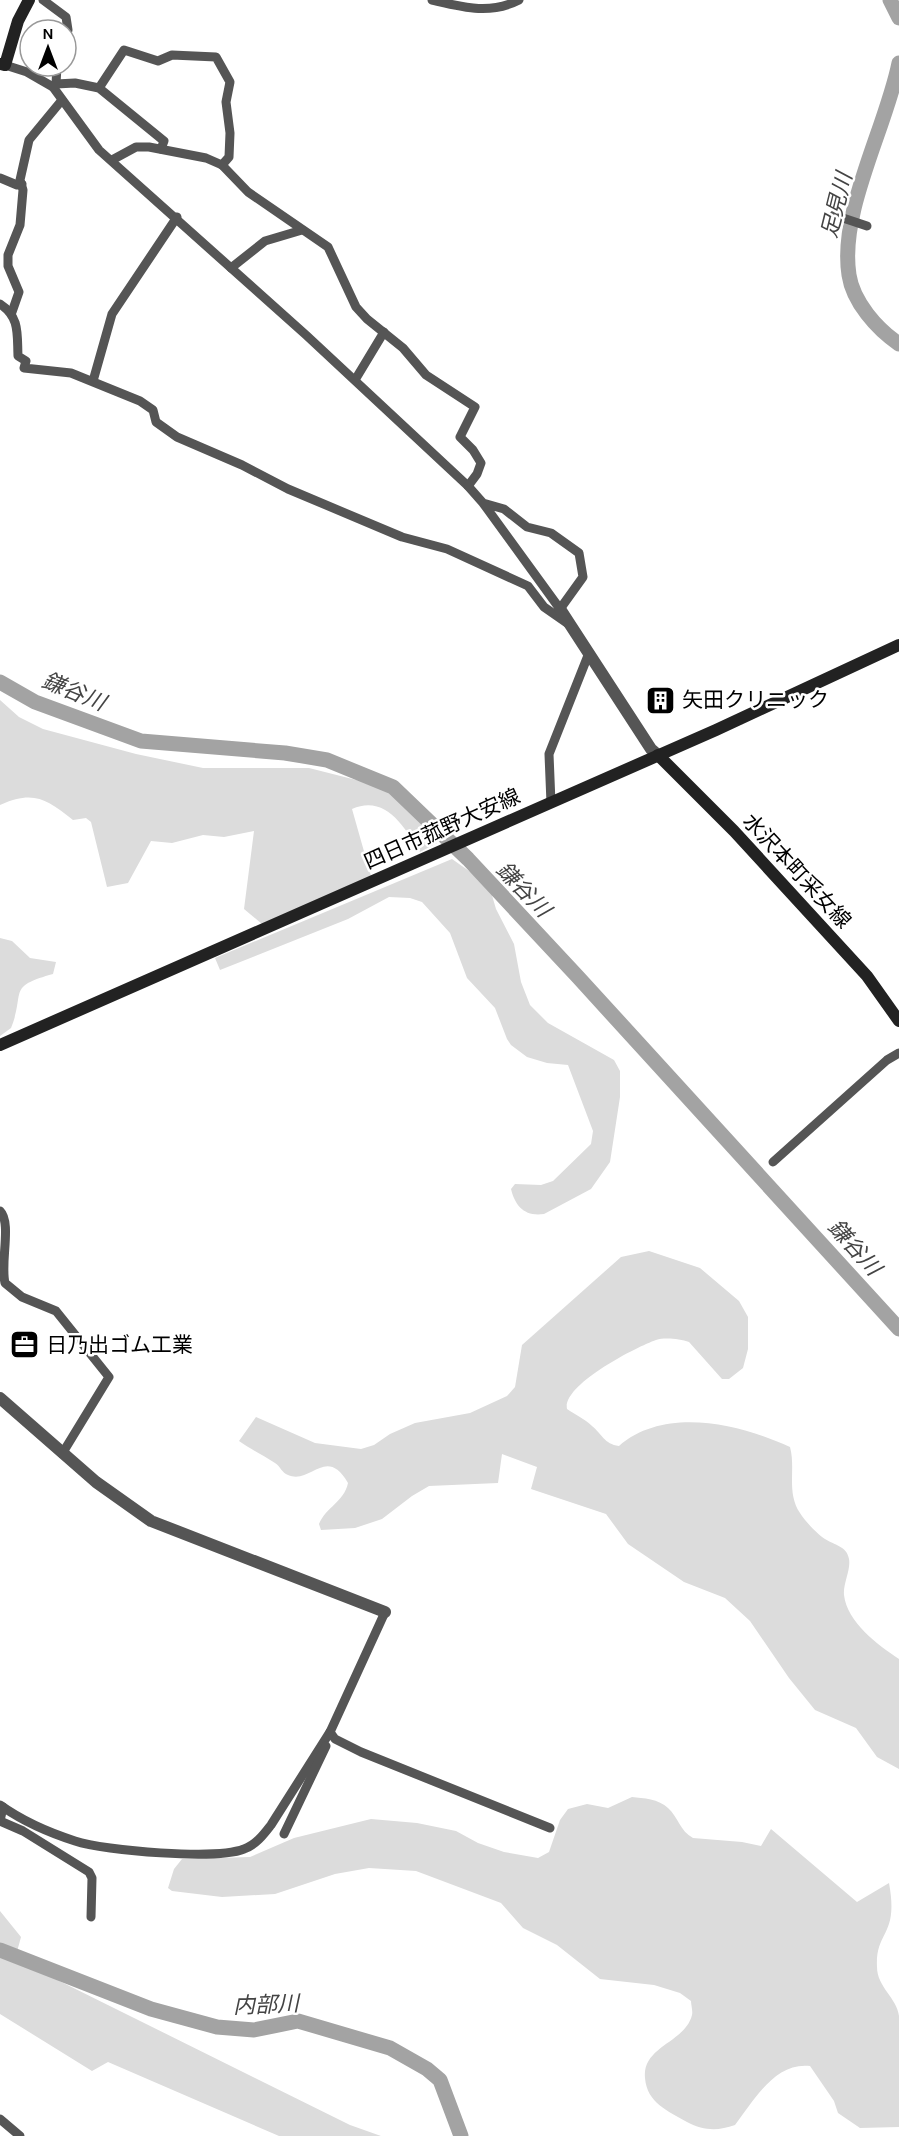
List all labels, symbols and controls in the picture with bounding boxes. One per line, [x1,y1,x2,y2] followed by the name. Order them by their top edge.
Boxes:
[18,18,78,78] north arrow
[42,24,54,43] text: N
[816,168,858,240] water label: 足見川
[38,668,111,717] water label: 鎌谷川
[645,684,677,716] building icon: 矢田クリニック
[682,688,829,712] place label: 矢田クリニック
[360,784,524,874] street label: 四日市菰野大安線
[738,809,856,933] street label: 水沢本町采女線
[491,857,557,924] water label: 鎌谷川
[823,1214,887,1282] water label: 鎌谷川
[9,1329,41,1361] office icon: 日乃出ゴム工業
[46,1333,193,1357] place label: 日乃出ゴム工業
[233,1991,301,2019] water label: 内部川

